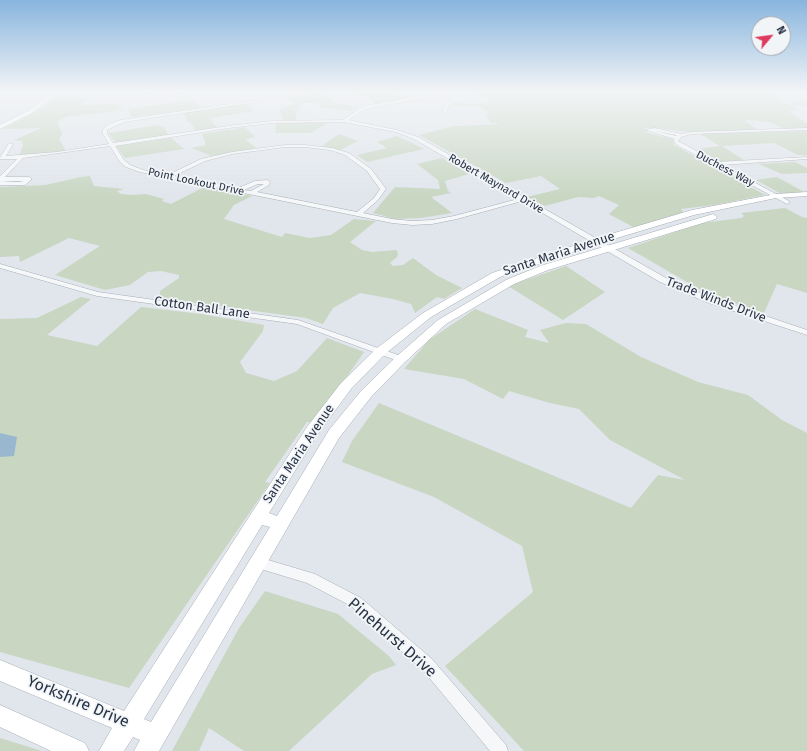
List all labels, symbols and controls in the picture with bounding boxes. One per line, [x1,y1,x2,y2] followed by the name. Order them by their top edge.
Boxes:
[751,16,791,56] north arrow
[774,24,789,37] text: N
[694,148,756,190] street label: Duchess Way
[446,151,546,217] street label: Robert Maynard Drive
[147,165,245,199] street label: Point Lookout Drive
[501,229,617,279] street label: Santa Maria Avenue
[664,274,768,326] street label: Trade Winds Drive
[153,294,251,322] street label: Cotton Ball Lane
[260,401,338,507] street label: Santa Maria Avenue
[344,594,440,682] street label: Pinehurst Drive
[24,672,132,732] street label: Yorkshire Drive

